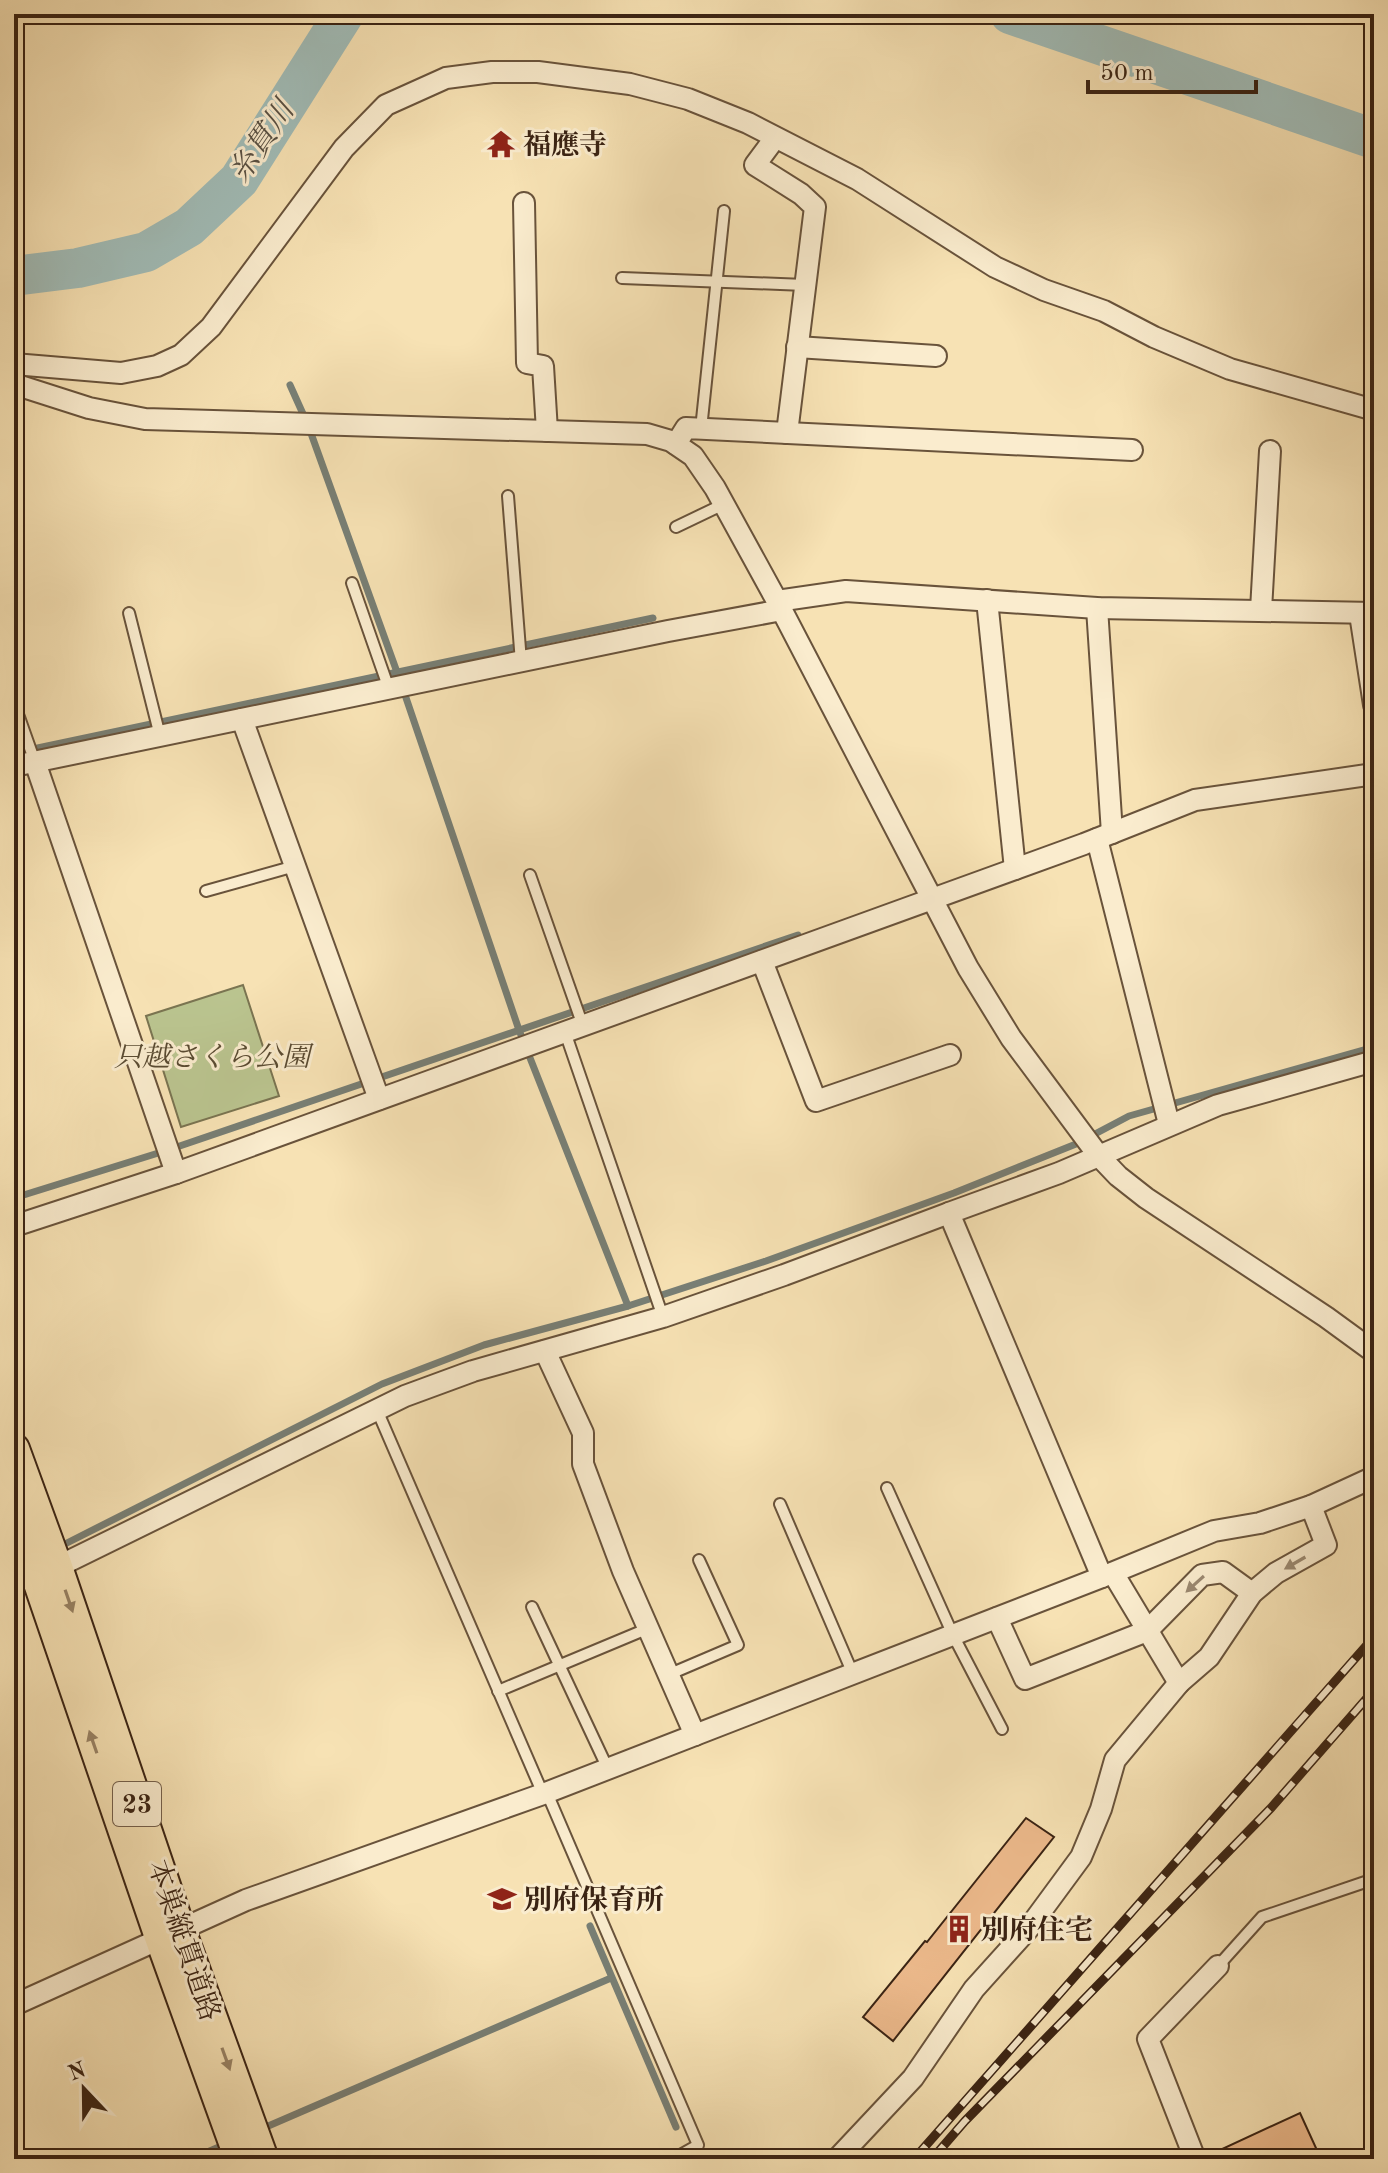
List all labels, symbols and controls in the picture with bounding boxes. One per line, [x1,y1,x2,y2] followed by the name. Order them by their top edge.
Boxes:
[1088,44,1256,94] scale bar
[1100,62,1154,86] text: 50 m
[223,92,302,188] water label: 糸貫川
[486,129,516,159] temple icon: 福應寺
[523,130,607,161] place label: 福應寺
[114,1042,314,1073] park label: 只越さくら公園
[1284,1556,1306,1570] one-way arrow
[1186,1574,1205,1592] one-way arrow
[63,1590,75,1614] one-way arrow
[87,1730,99,1754] one-way arrow
[113,1782,161,1826] road number: 23
[142,1856,226,2025] street label: 本巣縦貫道路
[487,1884,517,1914] school or university icon: 別府保育所
[524,1885,664,1916] place label: 別府保育所
[944,1914,974,1944] building icon: 別府住宅
[981,1915,1093,1946] place label: 別府住宅
[221,2047,233,2071] one-way arrow
[44,2049,124,2129] north arrow
[65,2059,89,2086] text: N

